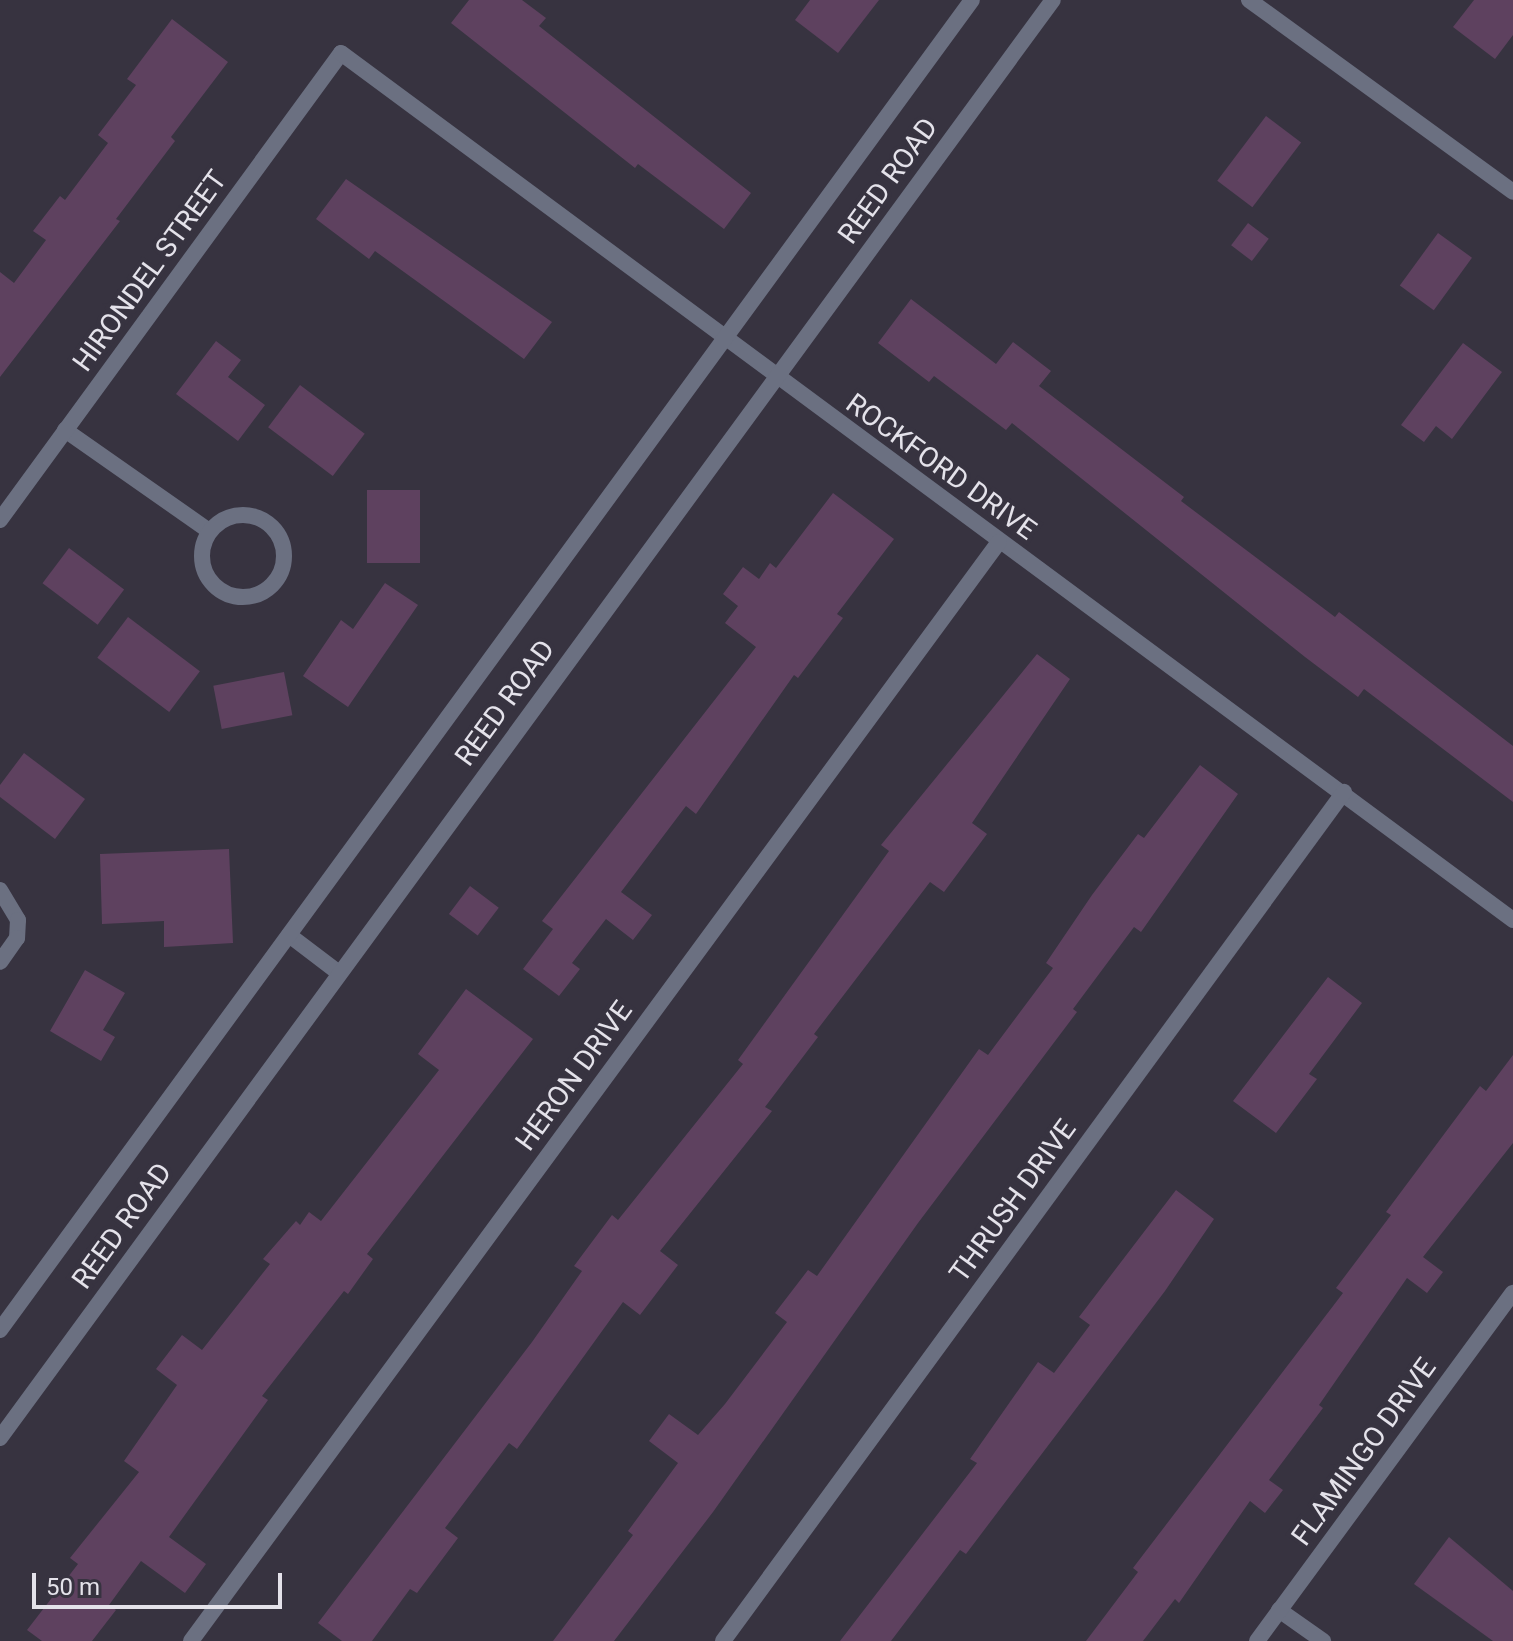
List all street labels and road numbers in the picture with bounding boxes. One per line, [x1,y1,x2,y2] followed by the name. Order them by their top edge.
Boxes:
[831,112,945,250] street label: REED ROAD
[66,164,234,378] street label: HIRONDEL STREET
[839,387,1043,547] street label: ROCKFORD DRIVE
[448,634,562,772] street label: REED ROAD
[509,995,639,1157] street label: HERON DRIVE
[943,1113,1083,1289] street label: THRUSH DRIVE
[65,1157,179,1295] street label: REED ROAD
[1285,1352,1443,1552] street label: FLAMINGO DRIVE

